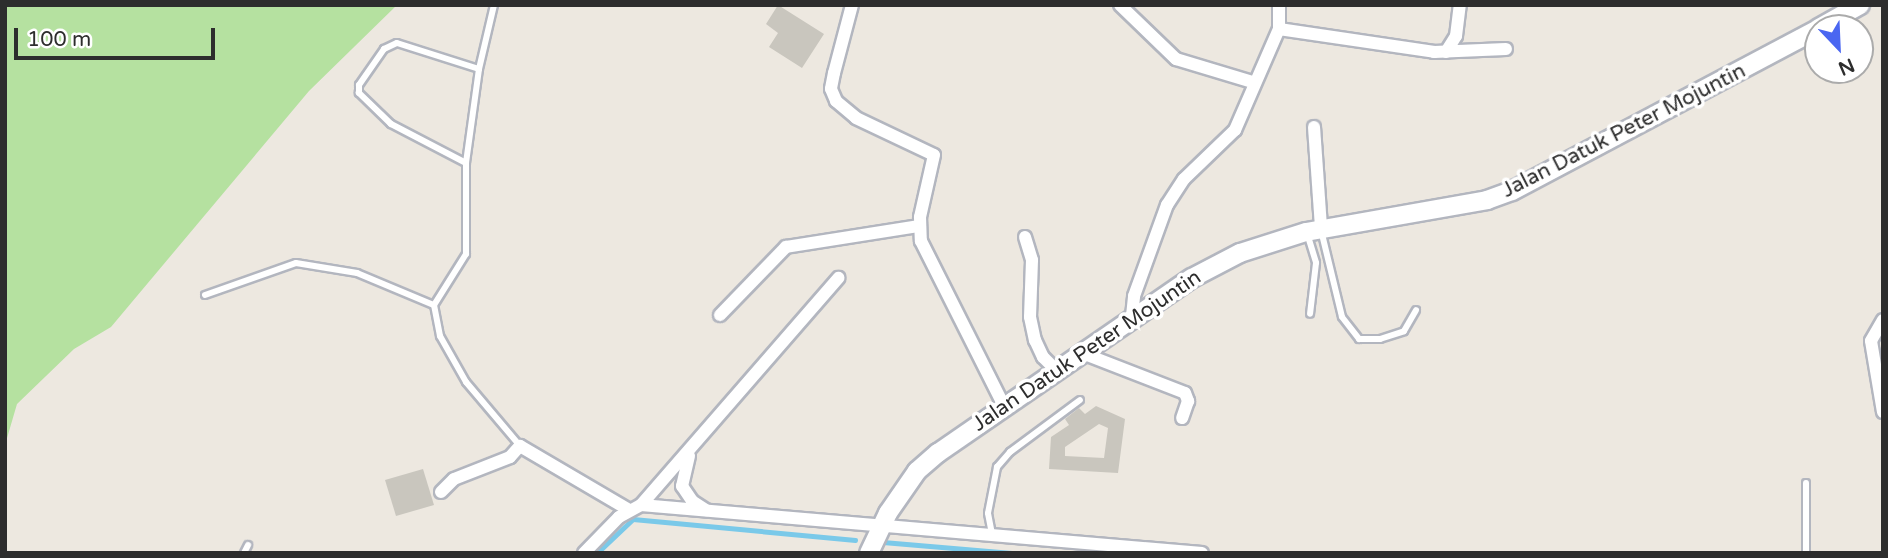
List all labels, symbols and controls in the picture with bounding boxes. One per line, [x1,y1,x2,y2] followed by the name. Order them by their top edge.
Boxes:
[18,14,219,58] scale bar
[1804,14,1874,84] north arrow
[27,27,91,52] text: 100 m
[1835,53,1858,80] text: N
[1498,58,1750,204] street label: Jalan Datuk Peter Mojuntin
[968,265,1206,437] street label: Jalan Datuk Peter Mojuntin

